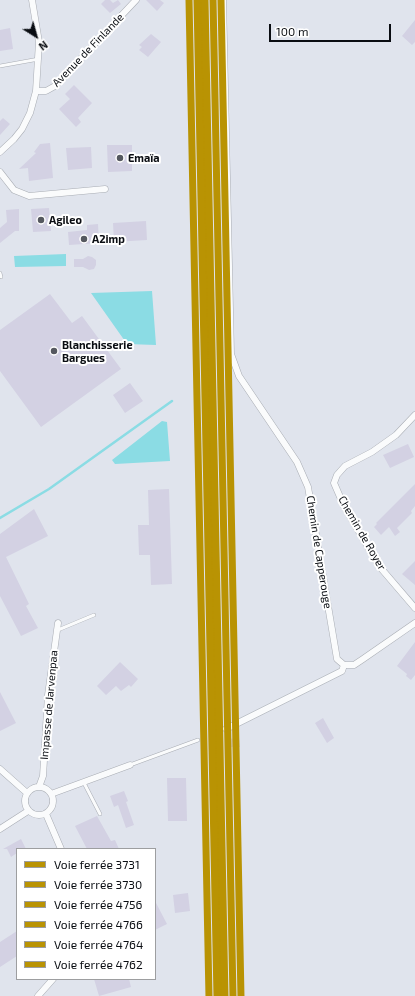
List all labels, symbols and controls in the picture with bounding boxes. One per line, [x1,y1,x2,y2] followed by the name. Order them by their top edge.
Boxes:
[50,11,126,89] street label: Avenue de Finlande
[16,16,56,56] north arrow
[271,16,393,42] scale bar
[276,24,308,38] text: 100 m
[36,38,51,54] text: N
[128,151,160,165] place label: Emaïa
[115,153,125,163] marker: Emaïa
[49,213,82,227] place label: Agileo
[36,215,46,225] marker: Agileo
[92,232,125,246] place label: A2imp
[79,234,89,244] marker: A2imp
[62,338,133,364] place label: Blanchisserie Bargues
[49,346,59,356] marker: Blanchisserie Bargues
[335,494,389,572] street label: Chemin de Royer
[304,495,334,609] street label: Chemin de Capperouge
[38,650,60,760] street label: Impasse de Jarvenpaa
[16,848,156,980] legend
[54,857,140,871] text: Voie ferrée 3731
[54,877,142,891] text: Voie ferrée 3730
[54,897,142,911] text: Voie ferrée 4756
[54,917,143,931] text: Voie ferrée 4766
[54,937,143,951] text: Voie ferrée 4764
[54,957,143,971] text: Voie ferrée 4762

